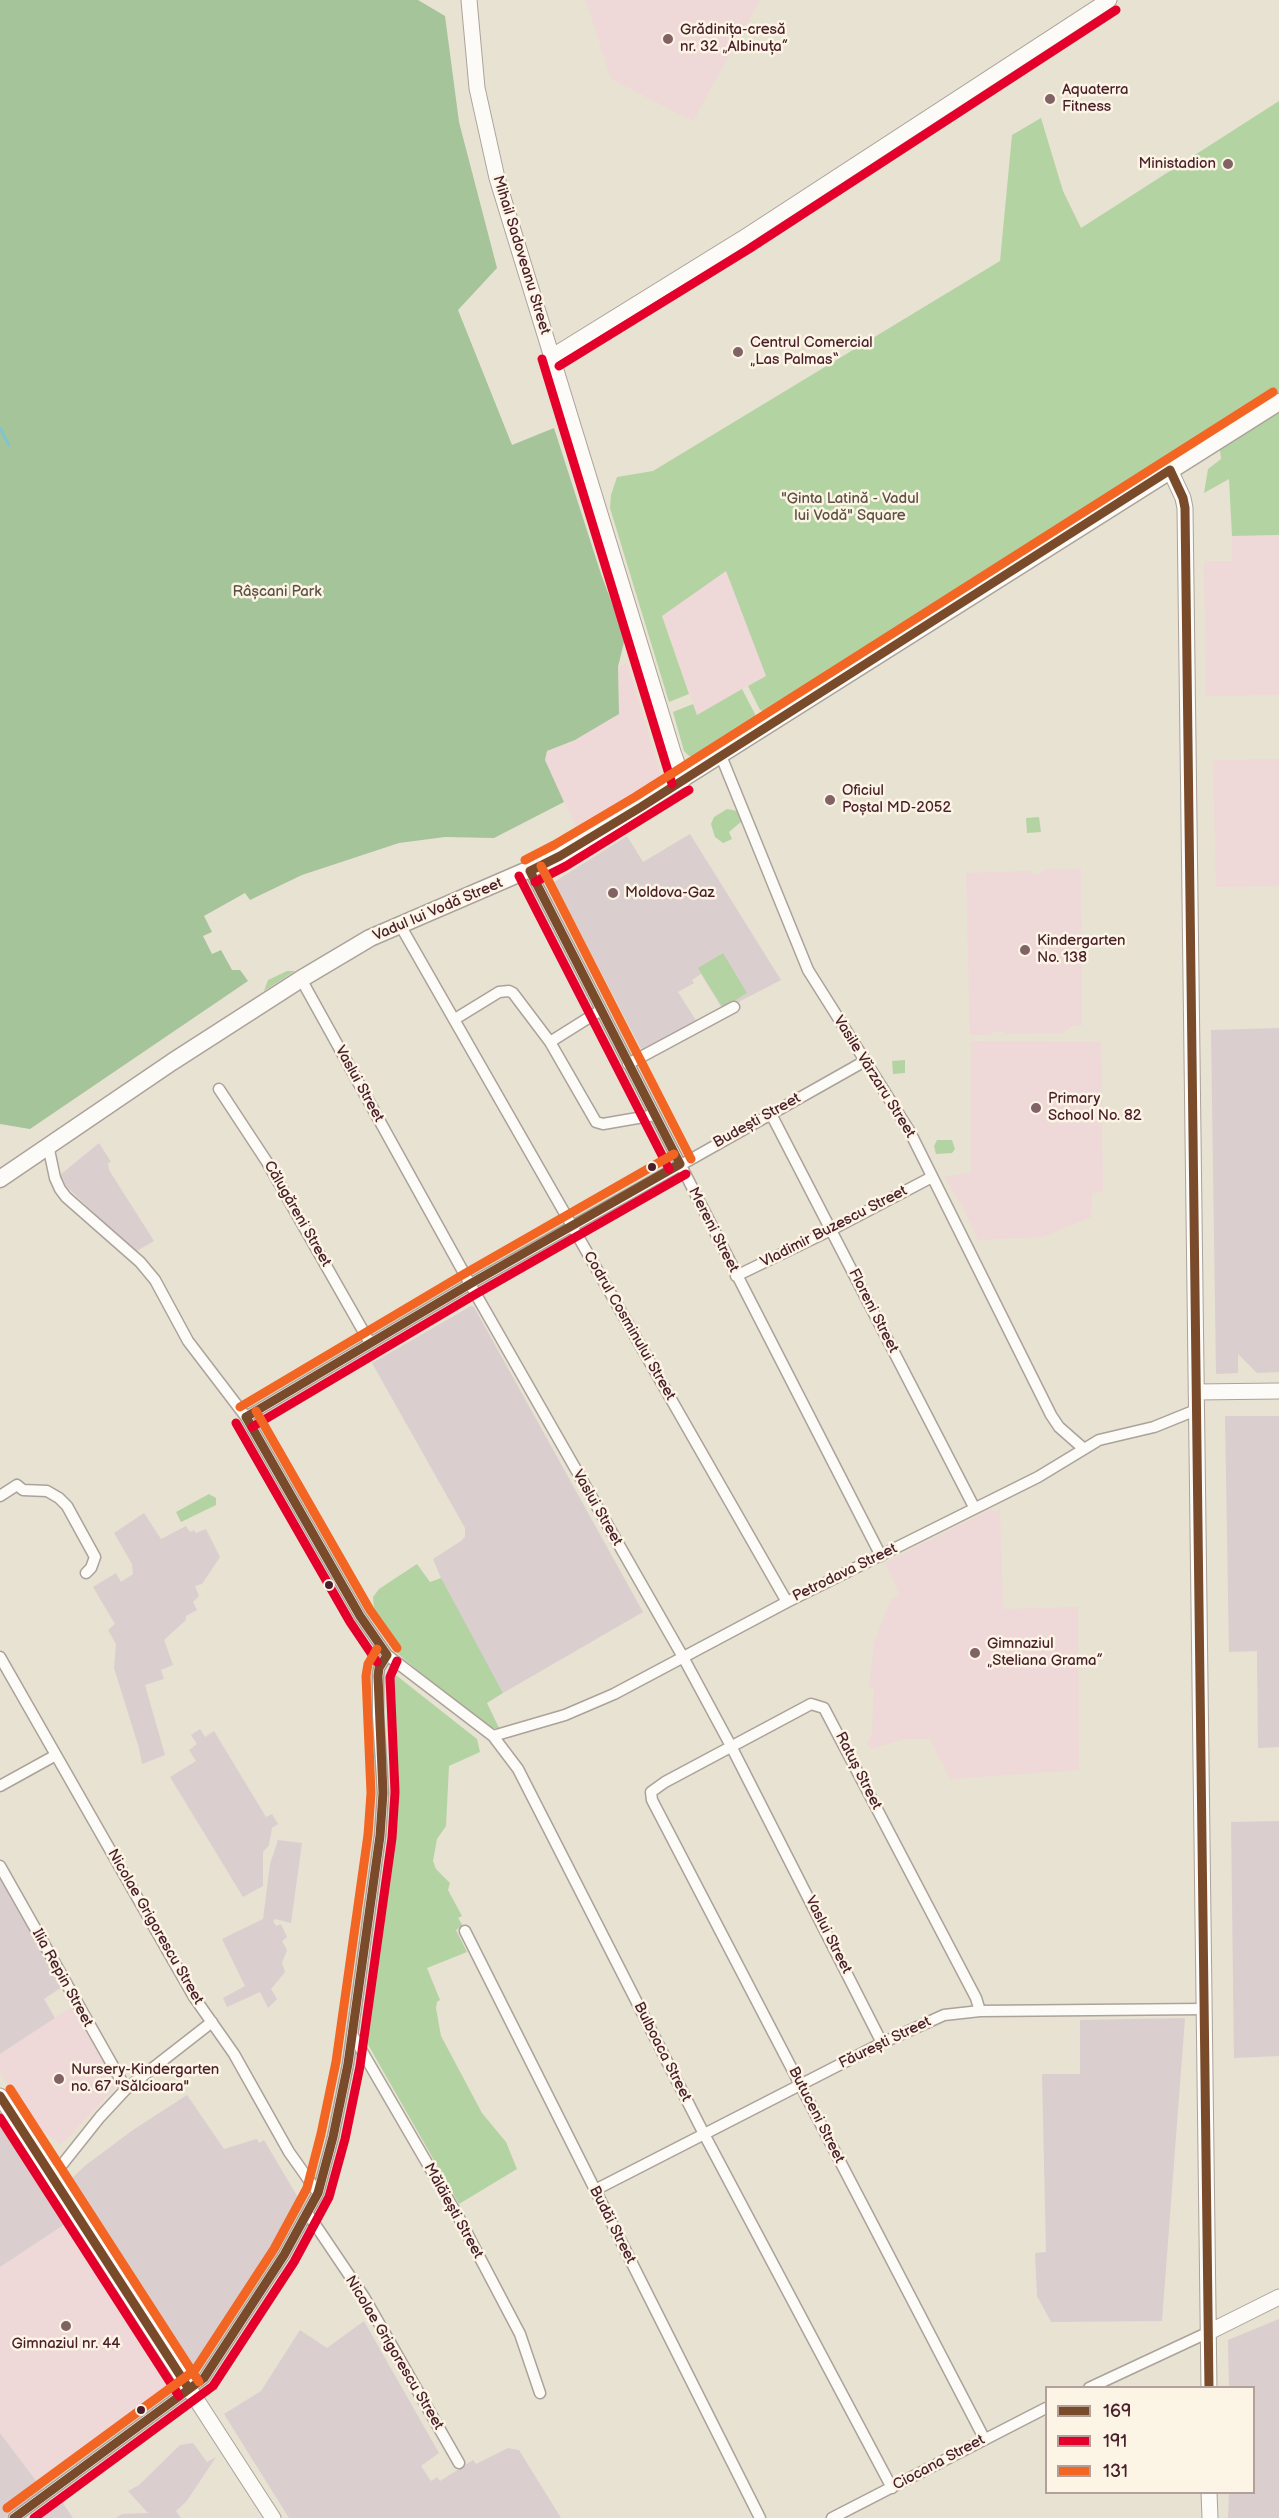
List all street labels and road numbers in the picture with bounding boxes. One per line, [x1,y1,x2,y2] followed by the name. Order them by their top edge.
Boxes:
[488,173,554,337] street label: Mihail Sadoveanu Street
[370,875,506,945] street label: Vadul lui Vodă Street
[829,1013,919,1141] street label: Vasile Vărzaru Street
[331,1043,387,1125] street label: Vaslui Street
[710,1090,804,1152] street label: Budești Street
[259,1158,335,1270] street label: Călugăreni Street
[758,1182,910,1272] street label: Vladimir Buzescu Street
[684,1184,742,1276] street label: Mereni Street
[579,1248,679,1404] street label: Codrul Cosminului Street
[844,1266,902,1356] street label: Floreni Street
[568,1467,626,1549] street label: Vaslui Street
[790,1540,900,1606] street label: Petrodava Street
[831,1729,885,1813] street label: Ratuș Street
[103,1846,207,2008] street label: Nicolae Grigorescu Street
[801,1893,855,1977] street label: Vaslui Street
[28,1926,96,2030] street label: Ilia Repin Street
[629,1999,695,2105] street label: Bulboaca Street
[836,2013,934,2073] street label: Făurești Street
[784,2064,848,2166] street label: Butuceni Street
[419,2160,487,2262] street label: Mălăiești Street
[585,2183,639,2267] street label: Budăi Street
[341,2273,447,2433] street label: Nicolae Grigorescu Street
[890,2431,988,2495] street label: Ciocana Street

